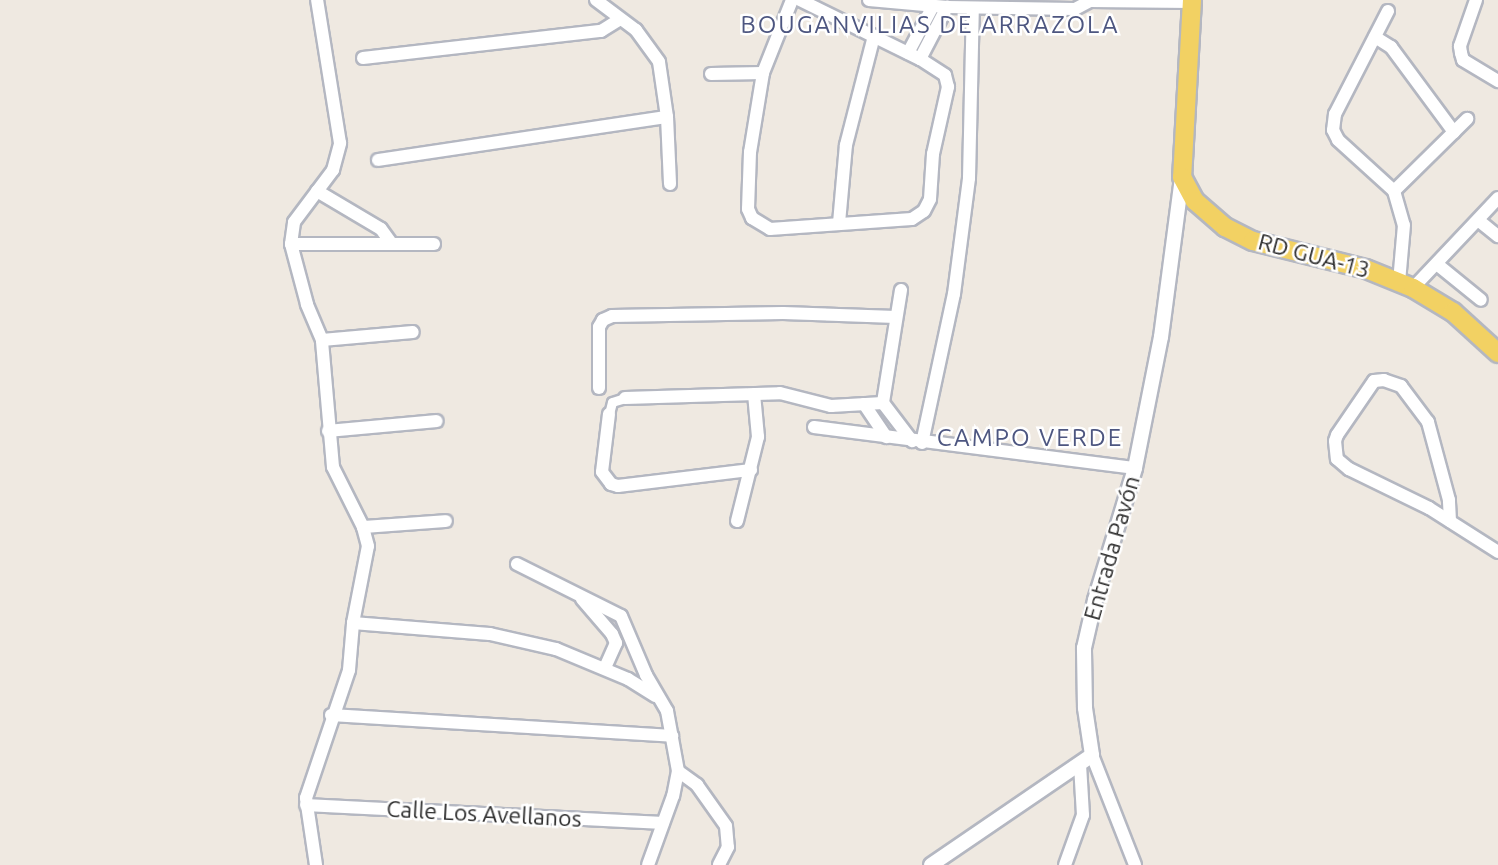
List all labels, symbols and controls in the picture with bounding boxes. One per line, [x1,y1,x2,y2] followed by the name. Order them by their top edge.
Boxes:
[743,11,1117,39] district label: BOUGANVILIAS DE ARRAZOLA
[1255,228,1373,284] street label: RD GUA-13
[938,424,1122,452] district label: CAMPO VERDE
[1078,472,1146,624] street label: Entrada Pavón
[386,795,582,833] street label: Calle Los Avellanos

